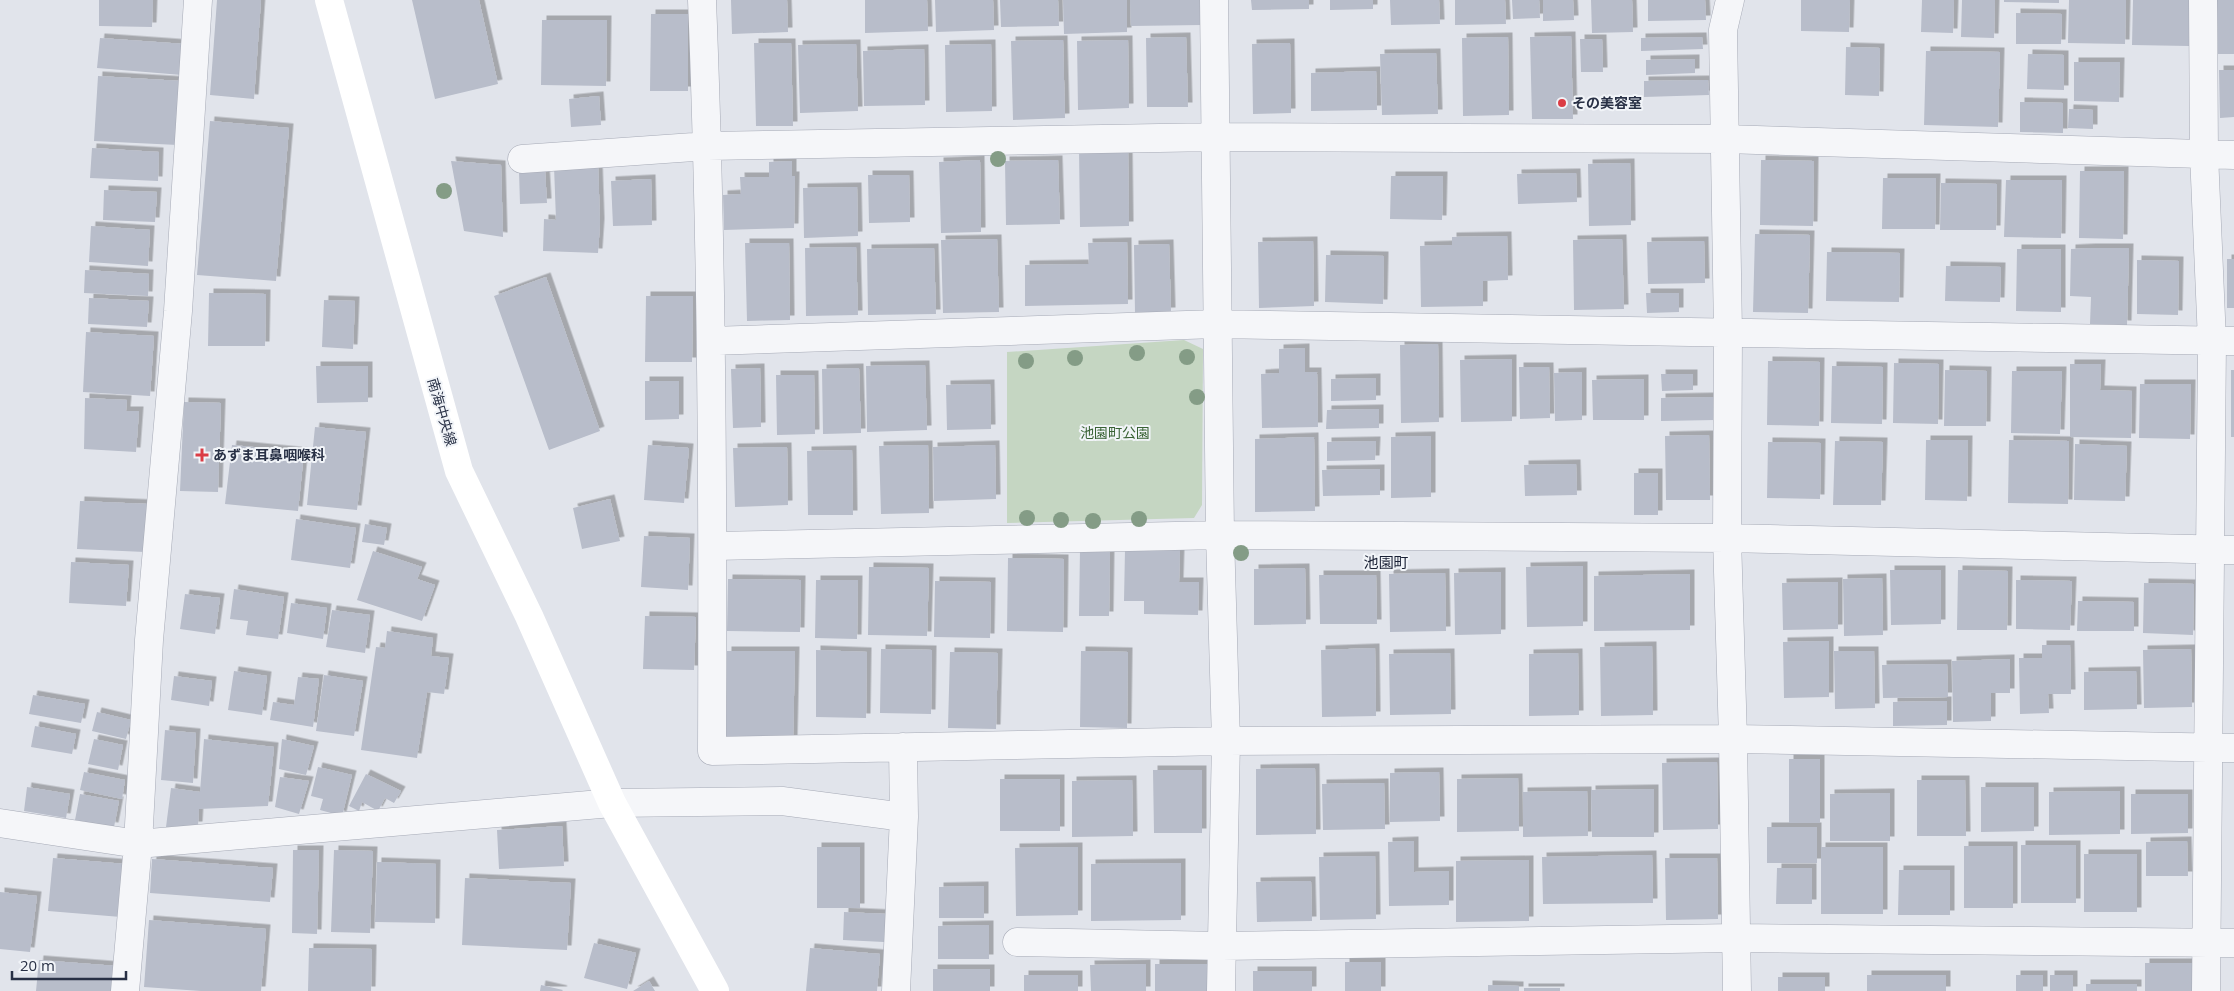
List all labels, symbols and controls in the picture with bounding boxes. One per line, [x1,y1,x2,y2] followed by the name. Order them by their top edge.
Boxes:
[1572,93,1642,112] place label: その美容室
[1556,97,1568,109] marker: その美容室
[424,376,461,448] street label: 南海中央線
[1080,423,1150,442] park label: 池園町公園
[213,445,325,464] place label: あずま耳鼻咽喉科
[195,448,209,462] marker: あずま耳鼻咽喉科
[1363,552,1409,572] district label: 池園町
[12,948,126,980] scale bar
[20,955,55,975] text: 20 m

